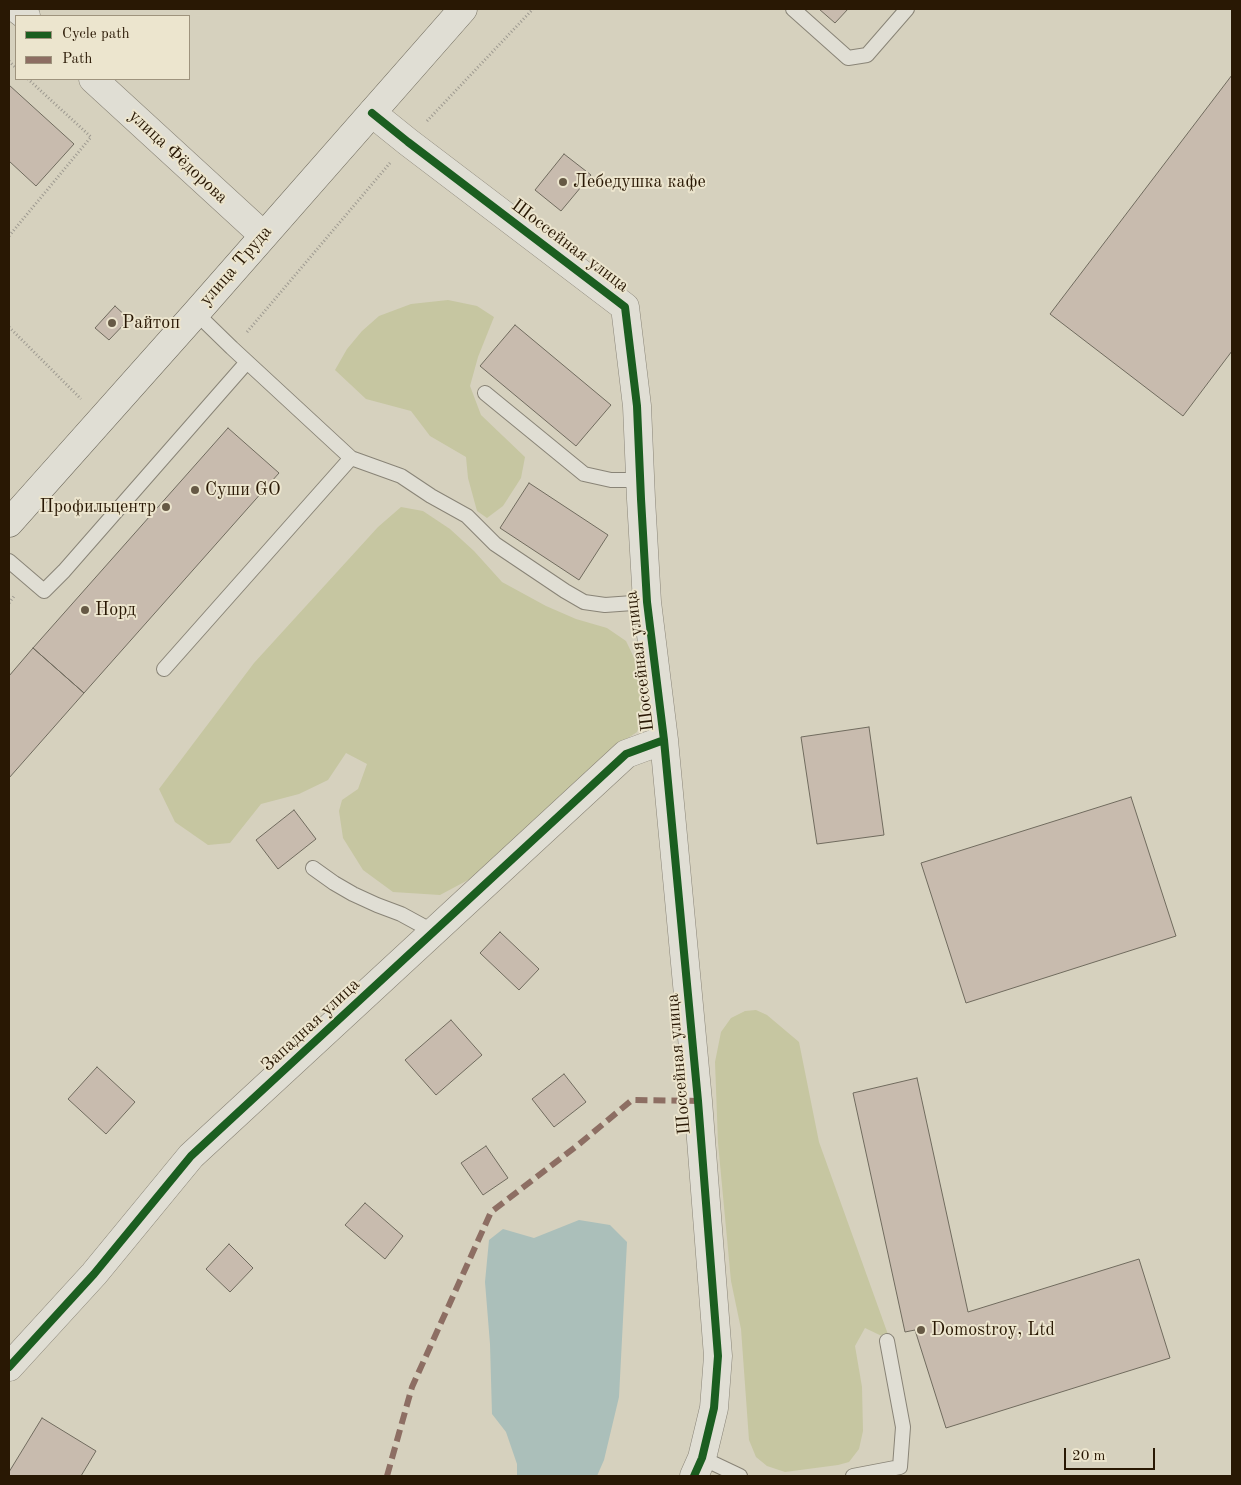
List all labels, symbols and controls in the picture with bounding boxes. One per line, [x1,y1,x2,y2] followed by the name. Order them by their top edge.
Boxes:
[15,15,190,80] legend
[62,27,130,42] text: Cycle path
[62,52,92,67] text: Path
[124,105,232,209] street label: улица Фёдорова
[573,171,706,193] place label: Лебедушка кафе
[557,176,569,188] marker: Лебедушка кафе
[507,195,633,297] street label: Шоссейная улица
[195,221,277,311] street label: улица Труда
[122,312,180,334] place label: Райтоп
[106,317,118,329] marker: Райтоп
[205,479,281,501] place label: Суши GO
[189,484,201,496] marker: Суши GO
[40,496,156,518] place label: Профильцентр
[160,501,172,513] marker: Профильцентр
[621,589,659,733] street label: Шоссейная улица
[95,599,136,621] place label: Норд
[79,604,91,616] marker: Норд
[257,974,365,1076] street label: Западная улица
[662,993,696,1135] street label: Шоссейная улица
[931,1319,1055,1341] place label: Domostroy, Ltd
[915,1324,927,1336] marker: Domostroy, Ltd
[1066,1438,1157,1470] scale bar
[1072,1449,1106,1464] text: 20 m

